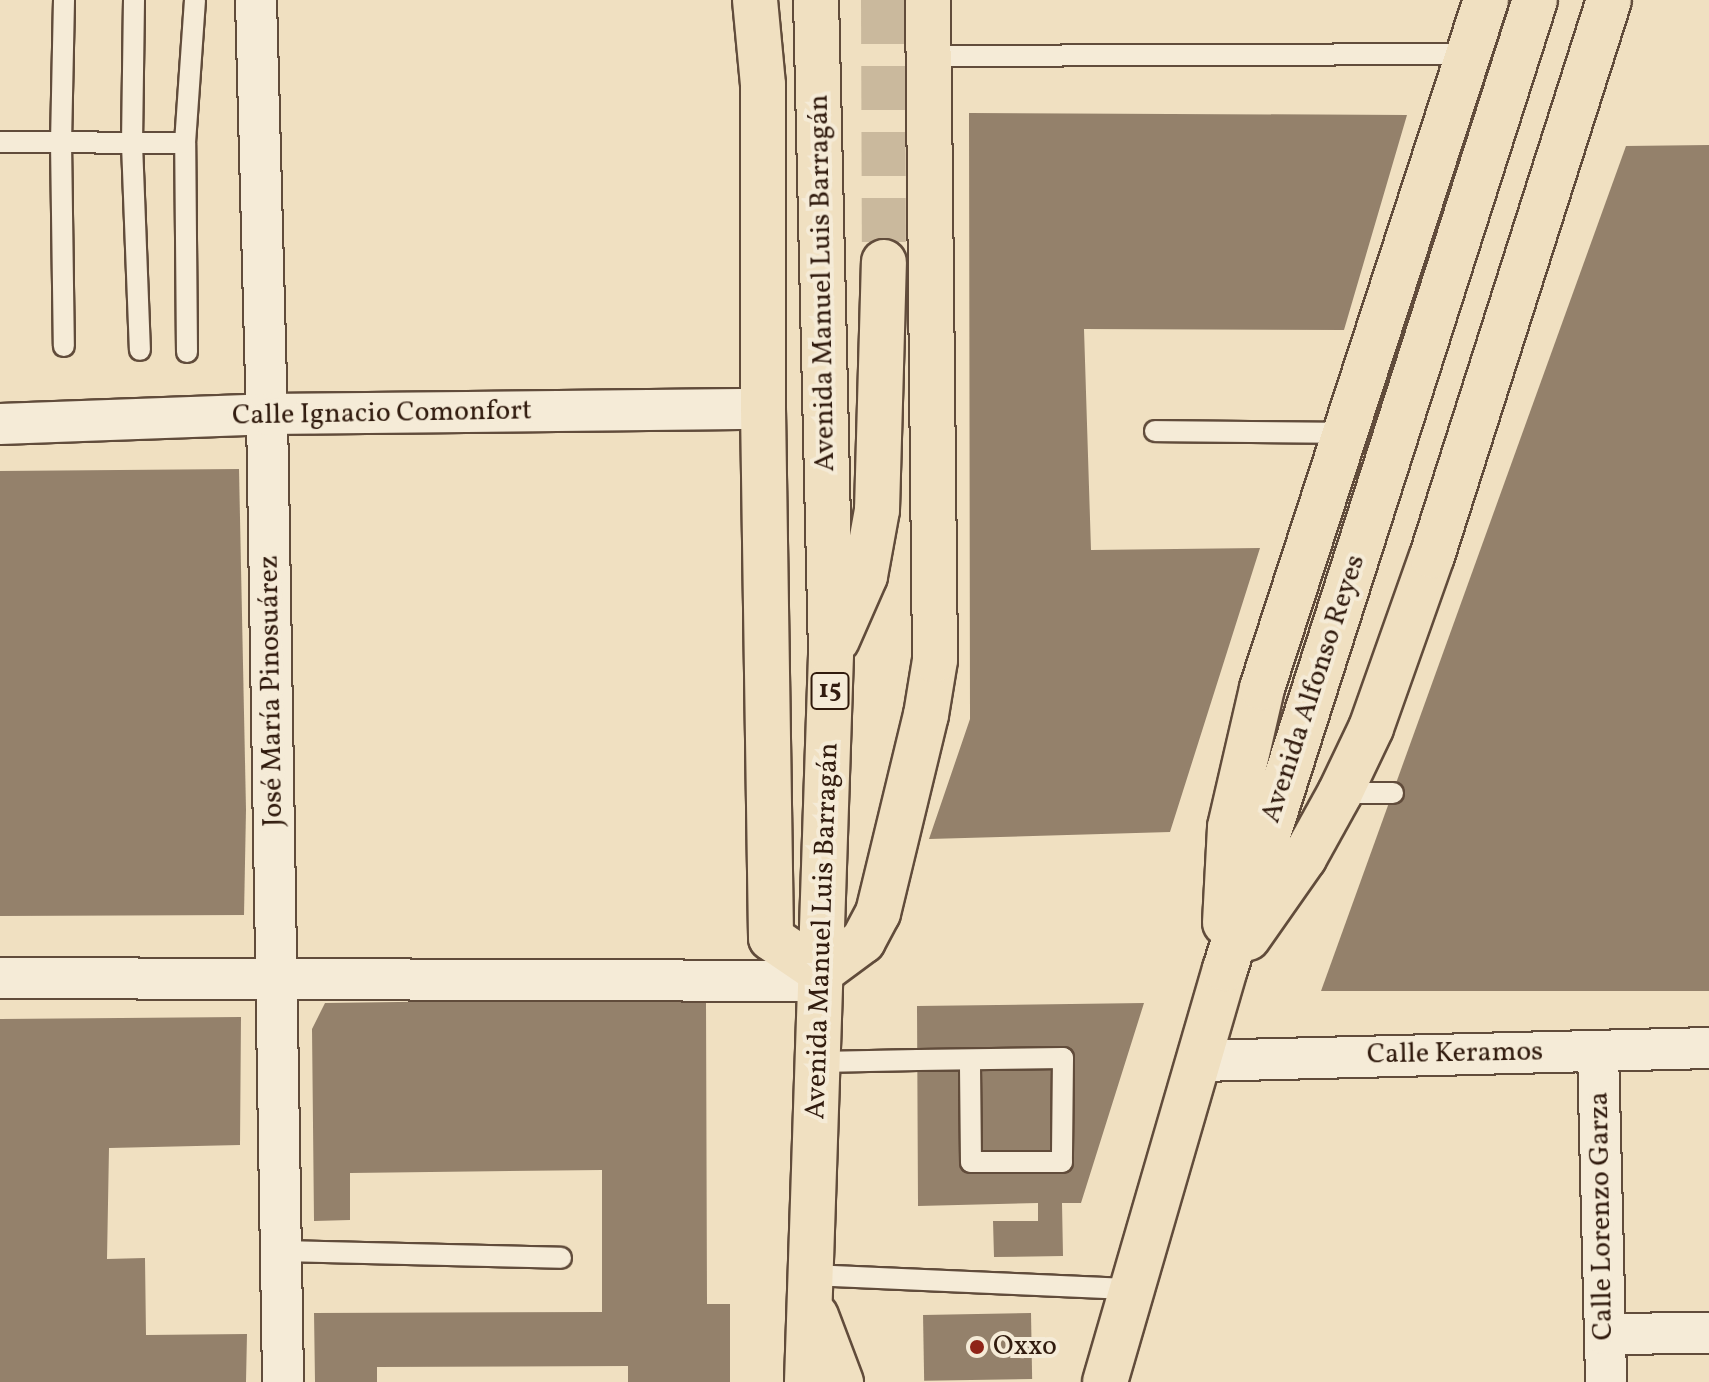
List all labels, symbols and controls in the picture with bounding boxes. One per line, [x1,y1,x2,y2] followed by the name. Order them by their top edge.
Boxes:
[803,94,843,472] street label: Avenida Manuel Luis Barragán
[232,395,532,433] street label: Calle Ignacio Comonfort
[1255,551,1373,827] street label: Avenida Alfonso Reyes
[253,555,291,827] street label: José María Pinosuárez
[810,669,850,713] road number: 15
[800,742,846,1120] street label: Avenida Manuel Luis Barragán
[1367,1036,1543,1072] street label: Calle Keramos
[1583,1091,1621,1341] street label: Calle Lorenzo Garza
[993,1330,1057,1364] place label: Oxxo
[968,1338,986,1356] marker: Oxxo

